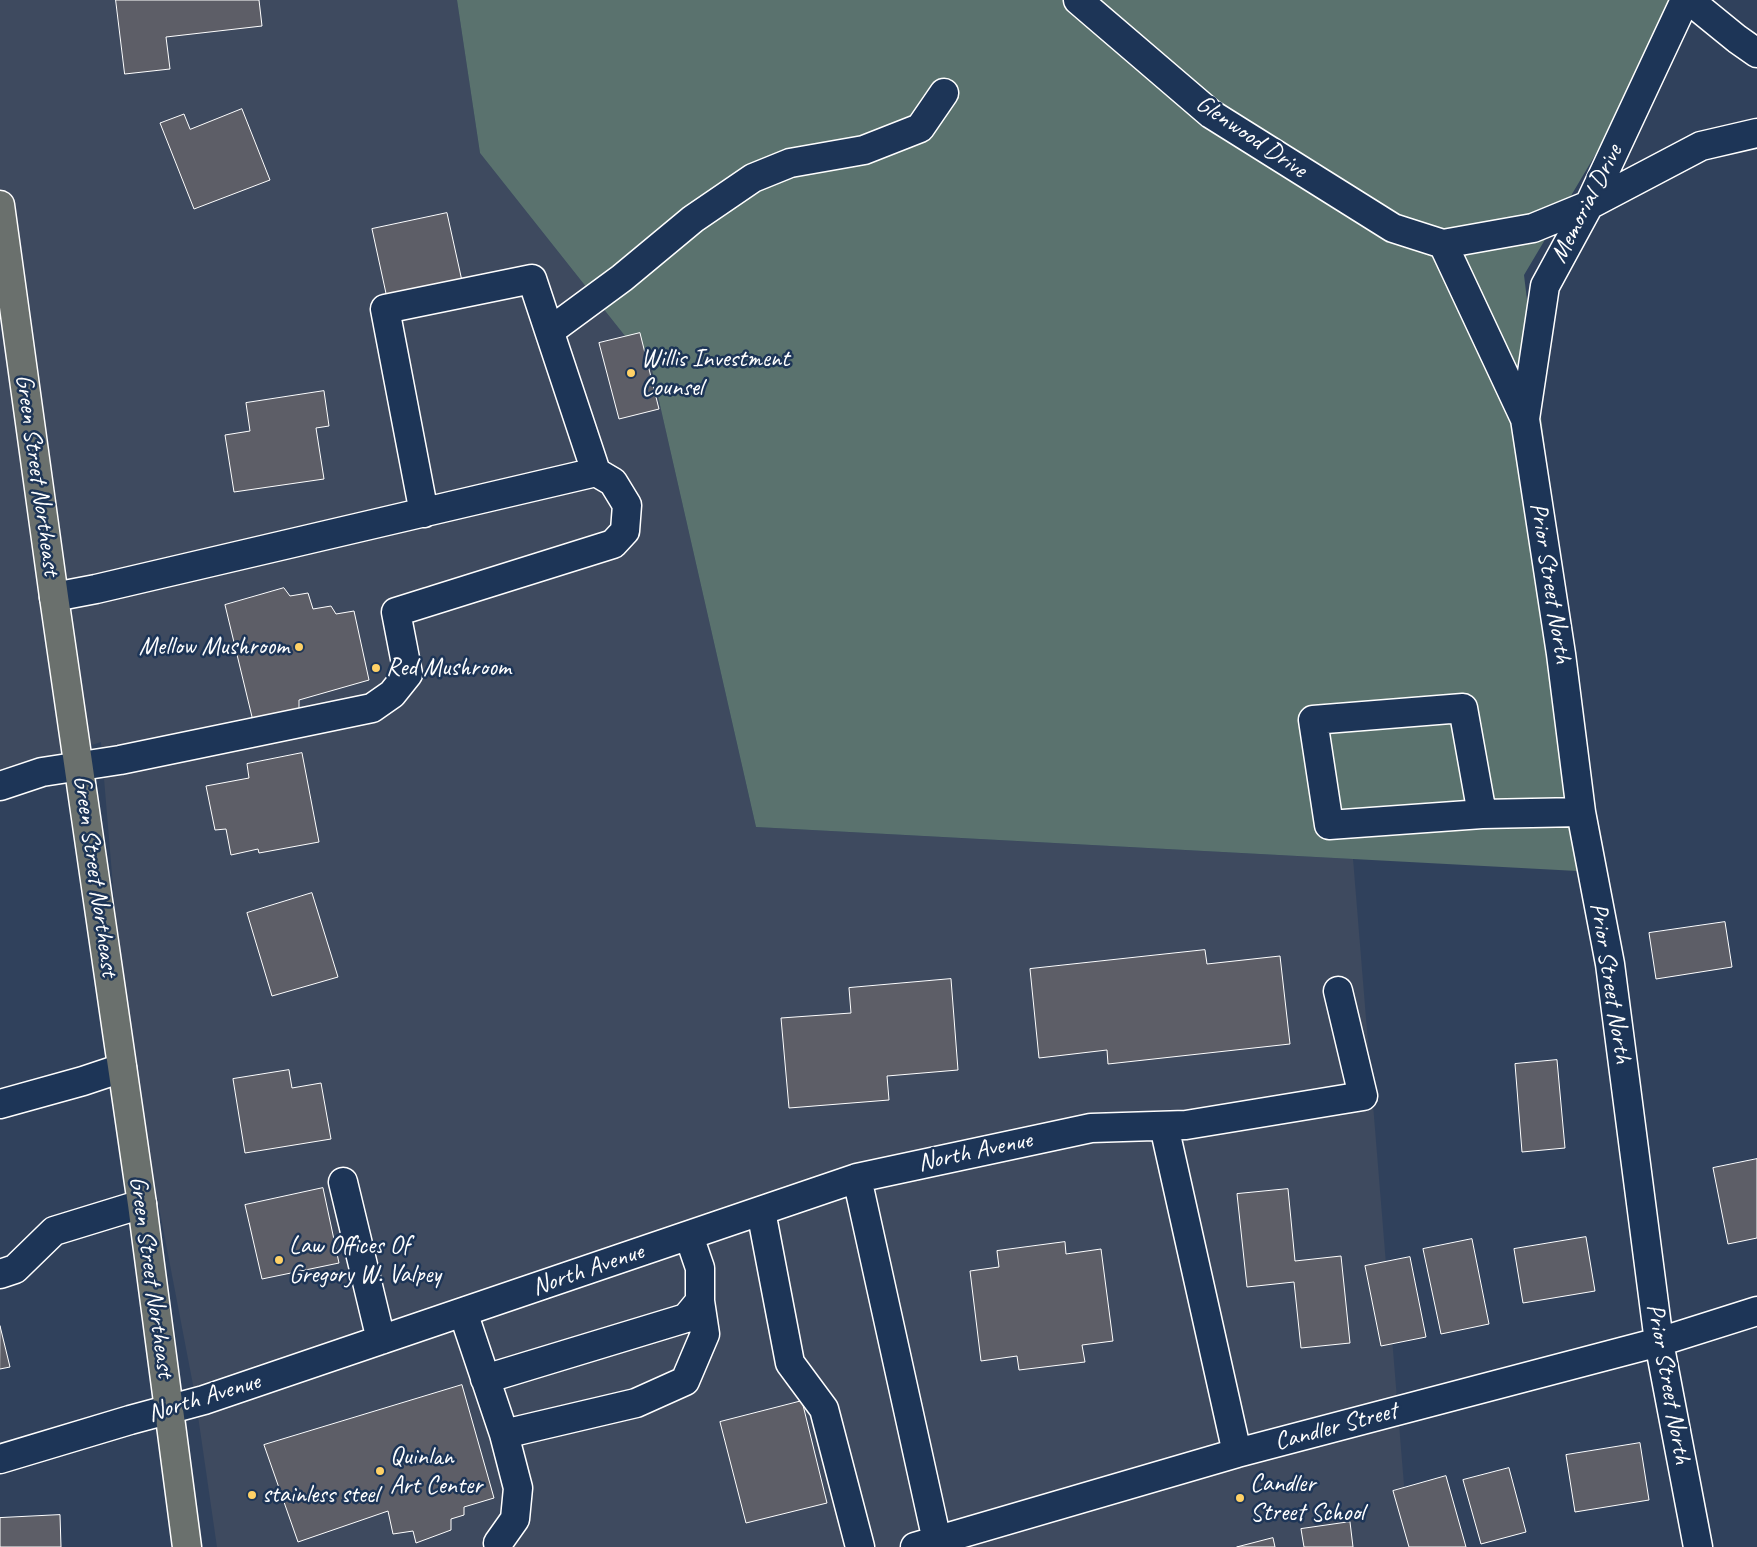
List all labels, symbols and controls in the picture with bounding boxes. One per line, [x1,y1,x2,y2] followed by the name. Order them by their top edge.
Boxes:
[1190,89,1312,185] street label: Glenwood Drive
[1544,140,1630,268] street label: Memorial Drive
[641,344,789,403] place label: Willis Investment Counsel
[625,367,637,379] marker: Willis Investment Counsel
[8,372,66,578] street label: Green Street Northeast
[1522,501,1578,665] street label: Prior Street North
[139,632,289,662] place label: Mellow Mushroom
[293,641,305,653] marker: Mellow Mushroom
[386,653,511,683] place label: Red Mushroom
[370,662,382,674] marker: Red Mushroom
[66,773,124,979] street label: Green Street Northeast
[1582,901,1638,1065] street label: Prior Street North
[915,1125,1035,1179] street label: North Avenue
[122,1174,180,1380] street label: Green Street Northeast
[289,1231,441,1290] place label: Law Offices Of Gregory W. Valpey
[528,1237,648,1303] street label: North Avenue
[273,1254,285,1266] marker: Law Offices Of Gregory W. Valpey
[1639,1302,1697,1466] street label: Prior Street North
[144,1367,264,1429] street label: North Avenue
[1271,1396,1401,1458] street label: Candler Street
[390,1442,482,1501] place label: Quinlan Art Center
[374,1465,386,1477] marker: Quinlan Art Center
[1250,1469,1364,1528] place label: Candler Street School
[262,1480,378,1510] place label: stainless steel
[246,1489,258,1501] marker: stainless steel
[1234,1492,1246,1504] marker: Candler Street School

